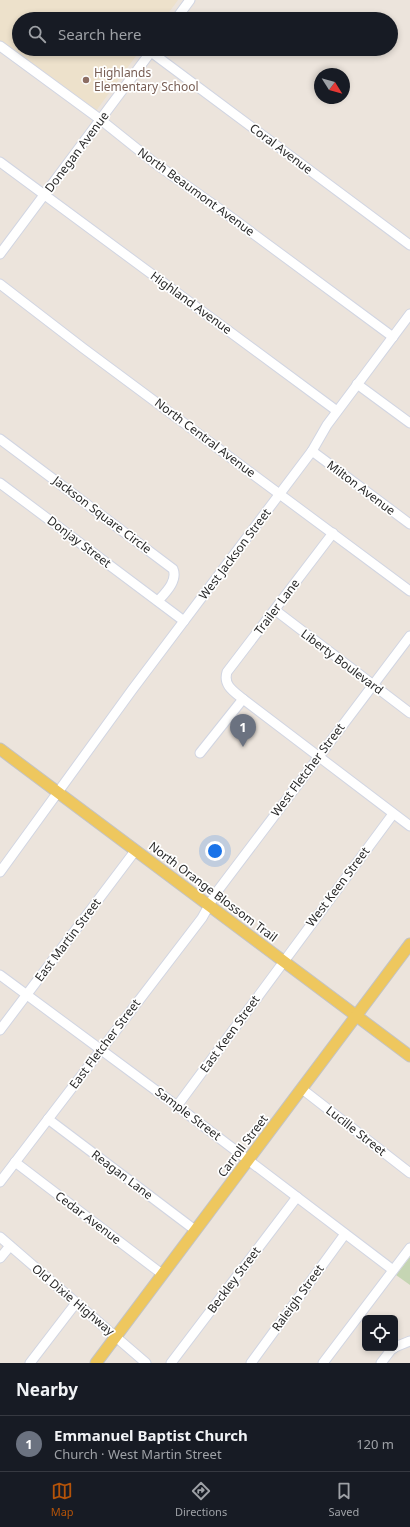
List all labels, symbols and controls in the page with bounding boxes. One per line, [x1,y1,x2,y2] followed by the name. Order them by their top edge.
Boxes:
[12,12,398,56] search box
[26,23,48,45] icon: search
[58,24,141,44] text: Search here
[94,64,199,95] place label: Highlands Elementary School
[314,68,350,104] north arrow
[81,75,91,85] marker: Highlands Elementary School
[41,108,113,196] street label: Donegan Avenue
[246,119,316,178] street label: Coral Avenue
[135,143,258,240] street label: North Beaumont Avenue
[147,267,236,338] street label: Highland Avenue
[151,394,259,481] street label: North Central Avenue
[324,456,399,519] street label: Milton Avenue
[49,471,155,557] street label: Jackson Square Circle
[195,504,275,603] street label: West Jackson Street
[44,512,115,572] street label: Donjay Street
[250,575,303,638] street label: Trailer Lane
[298,625,387,698] street label: Liberty Boulevard
[230,714,256,747] pin: 1
[267,719,349,820] street label: West Fletcher Street
[146,838,281,946] street label: North Orange Blossom Trail
[205,841,225,861] your location
[302,843,374,930] street label: West Keen Street
[31,894,105,985] street label: East Martin Street
[196,991,264,1076] street label: East Keen Street
[65,995,144,1092] street label: East Fletcher Street
[152,1083,225,1144] street label: Sample Street
[323,1102,390,1160] street label: Lucille Street
[214,1110,272,1180] street label: Carroll Street
[88,1146,157,1203] street label: Reagan Lane
[52,1187,125,1248] street label: Cedar Avenue
[203,1242,265,1316] street label: Beckley Street
[28,1260,119,1340] street label: Old Dixie Highway
[268,1260,328,1334] street label: Raleigh Street
[362,1315,398,1351] map controls
[362,1315,398,1351] button: locate
[16,1378,78,1401] text: Nearby
[54,1425,248,1445] text: Emmanuel Baptist Church
[25,1435,33,1453] text: 1
[356,1435,394,1453] text: 120 m
[54,1445,222,1463] text: Church · West Martin Street
[51,1480,74,1519] tab: Map
[175,1480,227,1519] tab: Directions
[329,1480,359,1519] tab: Saved

